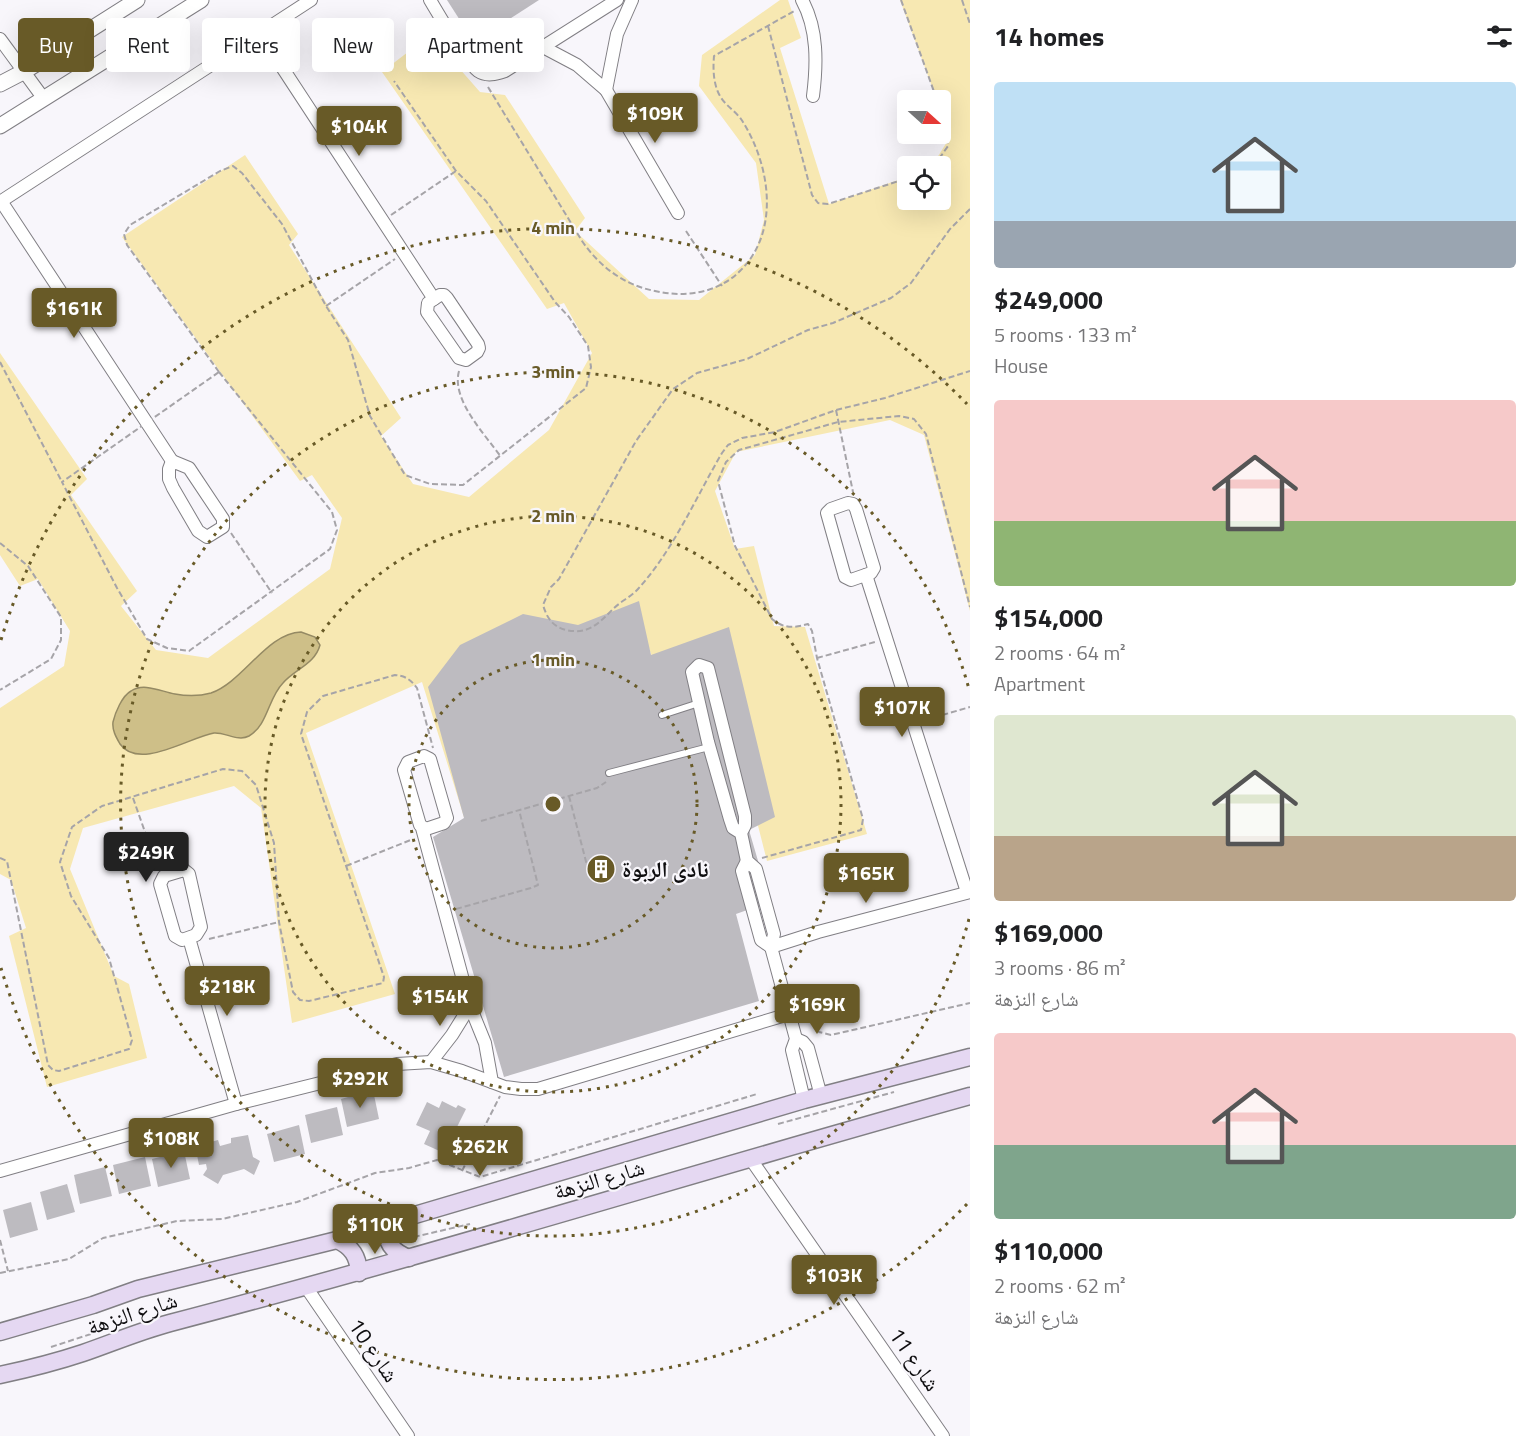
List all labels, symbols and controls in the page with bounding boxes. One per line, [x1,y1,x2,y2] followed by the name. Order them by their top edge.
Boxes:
[994,17,1104,56] text: 14 homes
[18,18,94,72] chip: Buy
[106,18,190,72] chip: Rent
[202,18,300,72] chip: Filters
[312,18,394,72] chip: New
[406,18,544,72] chip: Apartment
[1483,20,1516,53] icon: filters
[897,90,951,144] north arrow
[897,90,951,210] map controls
[613,93,697,144] pin: $109K
[627,97,683,128] text: $109K
[317,106,401,157] pin: $104K
[331,110,387,141] text: $104K
[1201,121,1309,229] icon: home
[897,156,951,210] button: locate
[531,214,575,241] text: 4 min
[994,280,1103,319] text: $249,000
[32,288,116,339] pin: $161K
[46,292,102,323] text: $161K
[994,319,1137,350] text: 5 rooms · 133 m²
[994,350,1048,381] text: House
[531,358,575,385] text: 3 min
[1201,439,1309,547] icon: home
[531,502,575,529] text: 2 min
[994,598,1103,637] text: $154,000
[994,637,1126,668] text: 2 rooms · 64 m²
[531,646,575,673] text: 1 min
[994,668,1085,699] text: Apartment
[860,687,944,738] pin: $107K
[874,691,930,722] text: $107K
[1201,754,1309,862] icon: home
[543,794,563,814] centre of rings
[104,832,188,883] pin: $249K
[118,836,174,867] text: $249K
[622,852,709,886] place label: نادى الربوة
[585,853,617,885] building icon: نادى الربوة
[824,853,908,904] pin: $165K
[838,857,894,888] text: $165K
[994,913,1103,952] text: $169,000
[994,952,1126,983] text: 3 rooms · 86 m²
[185,966,269,1017] pin: $218K
[199,970,255,1001] text: $218K
[398,976,482,1027] pin: $154K
[412,980,468,1011] text: $154K
[994,983,1079,1014] text: شارع النزهة
[775,984,859,1035] pin: $169K
[789,988,845,1019] text: $169K
[318,1058,402,1109] pin: $292K
[332,1062,388,1093] text: $292K
[1201,1072,1309,1180] icon: home
[129,1118,213,1169] pin: $108K
[143,1122,199,1153] text: $108K
[438,1126,522,1177] pin: $262K
[452,1130,508,1161] text: $262K
[550,1150,648,1208] street label: شارع النزهة
[333,1204,417,1255] pin: $110K
[347,1208,403,1239] text: $110K
[994,1231,1103,1270] text: $110,000
[792,1255,876,1306] pin: $103K
[806,1259,862,1290] text: $103K
[994,1270,1126,1301] text: 2 rooms · 62 m²
[83,1282,181,1344] street label: شارع النزهة
[994,1301,1079,1332] text: شارع النزهة
[340,1311,408,1389] street label: شارع 10
[881,1320,949,1398] street label: شارع 11

